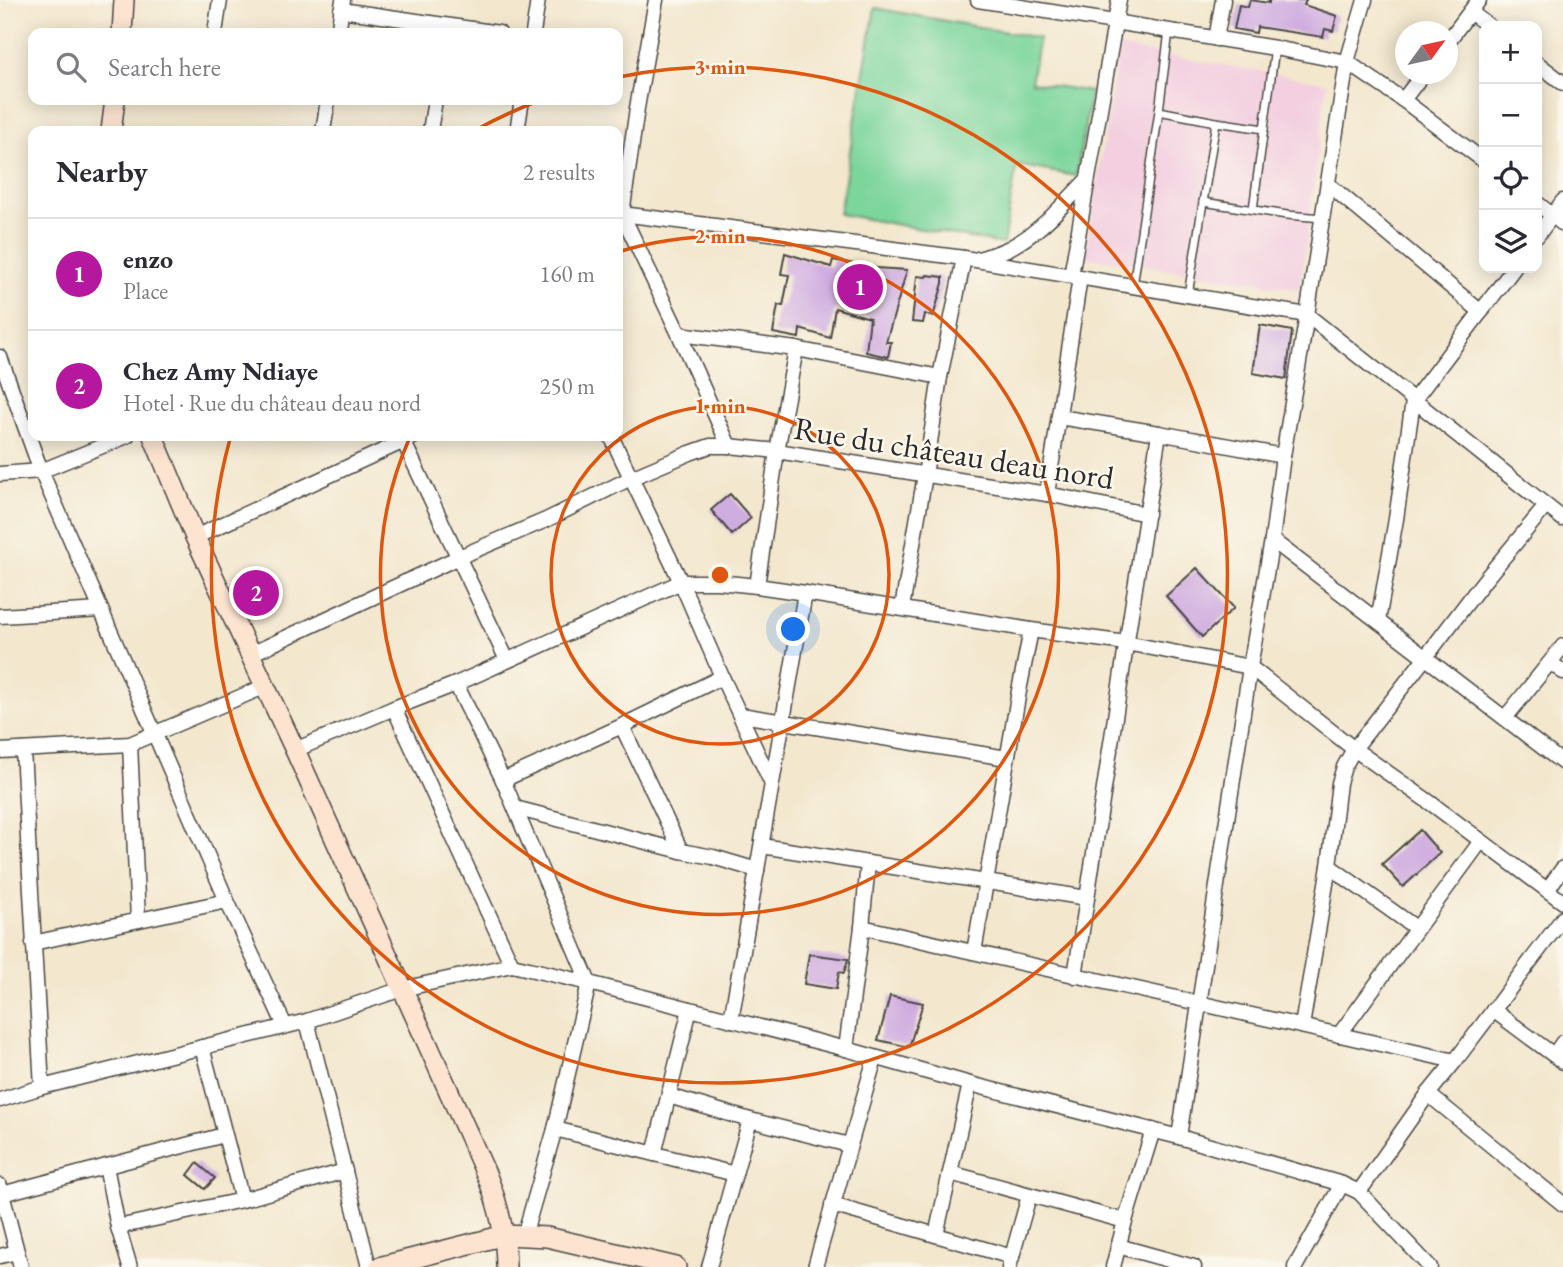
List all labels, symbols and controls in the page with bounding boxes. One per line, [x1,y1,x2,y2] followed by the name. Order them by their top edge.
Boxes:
[1395,21,1458,84] north arrow
[1479,21,1542,273] map controls
[1479,21,1542,84] button: +
[28,28,623,105] search box
[52,48,90,86] icon: search
[108,50,221,84] text: Search here
[694,53,746,80] text: 3 min
[1479,84,1542,147] button: −
[1479,147,1542,210] button: locate
[56,152,148,191] text: Nearby
[523,157,595,187] text: 2 results
[1479,210,1542,273] button: layers
[694,222,746,249] text: 2 min
[123,242,173,276] text: enzo
[73,259,85,289] text: 1
[539,259,595,289] text: 160 m
[837,261,883,313] pin: 1
[123,276,168,306] text: Place
[123,354,318,388] text: Chez Amy Ndiaye
[73,371,85,401] text: 2
[539,371,595,401] text: 250 m
[123,388,421,418] text: Hotel · Rue du château deau nord
[694,392,746,419] text: 1 min
[791,407,1118,499] street label: Rue du château deau nord
[708,563,732,587] centre of rings
[233,567,279,619] pin: 2
[776,612,810,646] your location

